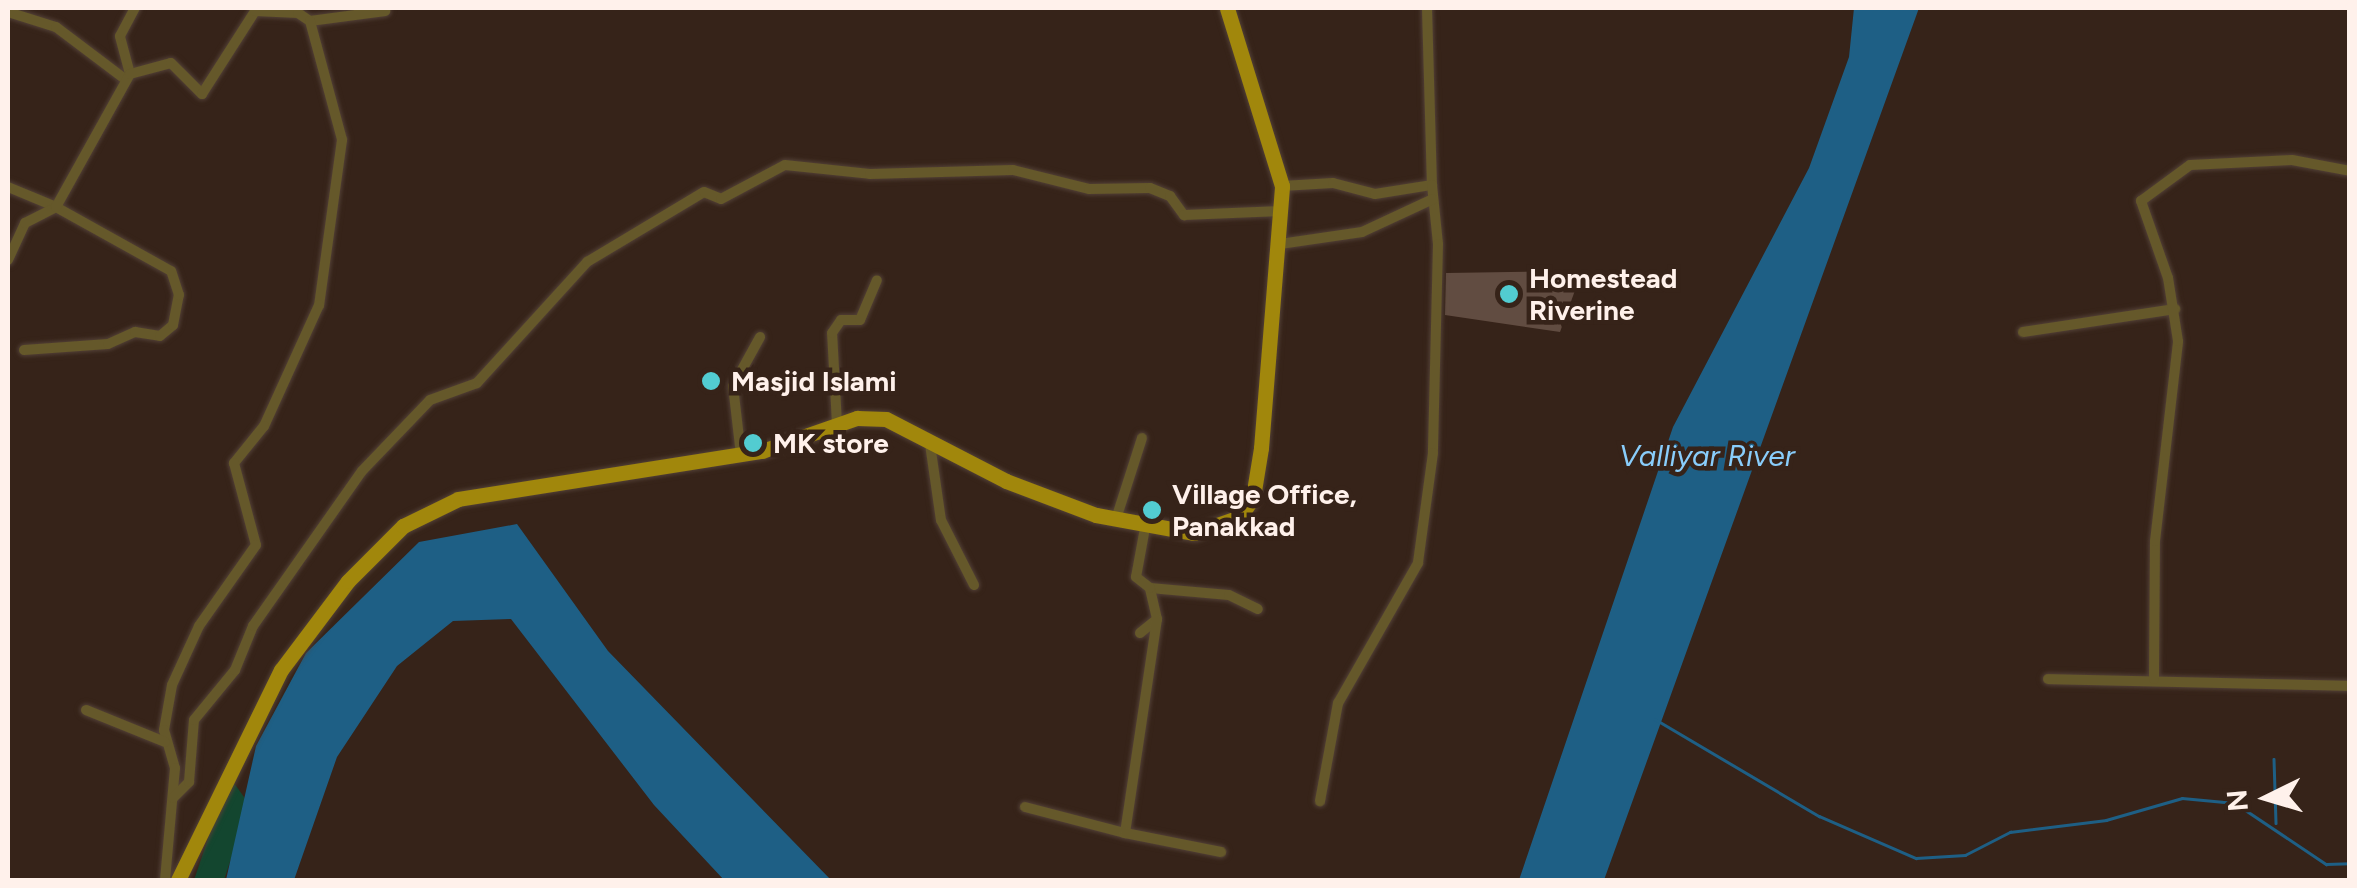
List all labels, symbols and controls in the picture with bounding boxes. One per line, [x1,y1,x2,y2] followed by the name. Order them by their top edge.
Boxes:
[1529,261,1677,327] place label: Homestead Riverine
[1498,283,1520,305] marker: Homestead Riverine
[731,364,896,398] place label: Masjid Islami
[700,370,722,392] marker: Masjid Islami
[773,426,889,460] place label: MK store
[742,432,764,454] marker: MK store
[1619,438,1795,474] water label: Valliyar River
[1172,477,1357,543] place label: Village Office, Panakkad
[1141,499,1163,521] marker: Village Office, Panakkad
[2217,748,2317,848] north arrow
[2219,788,2255,813] text: N

